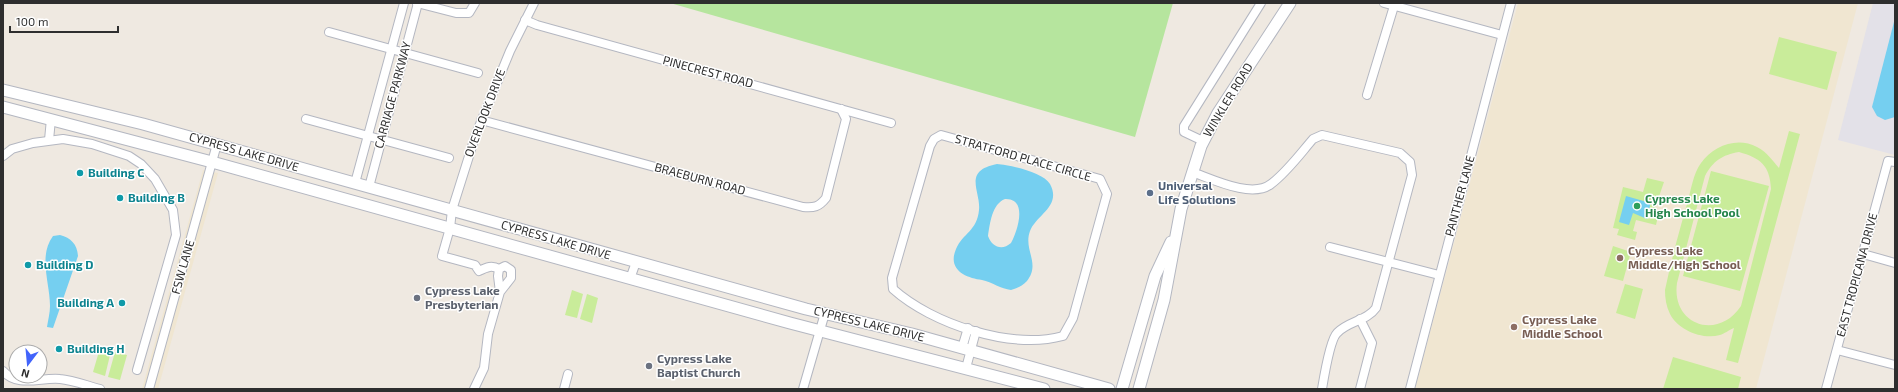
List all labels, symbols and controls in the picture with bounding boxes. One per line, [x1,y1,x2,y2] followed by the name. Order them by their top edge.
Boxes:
[10,8,118,34] scale bar
[16,14,48,28] text: 100 m
[371,40,413,150] street label: CARRIAGE PARKWAY
[661,52,755,90] street label: PINECREST ROAD
[1200,60,1255,139] street label: WINKLER ROAD
[461,66,507,159] street label: OVERLOOK DRIVE
[188,129,301,174] street label: CYPRESS LAKE DRIVE
[953,131,1093,183] street label: STRATFORD PLACE CIRCLE
[1442,153,1477,238] street label: PANTHER LANE
[653,159,747,197] street label: BRAEBURN ROAD
[88,165,144,179] place label: Building C
[75,168,85,178] marker: Building C
[1158,178,1236,206] place label: Universal Life Solutions
[1145,188,1155,198] marker: Universal Life Solutions
[128,190,185,204] place label: Building B
[1645,191,1740,219] place label: Cypress Lake High School Pool
[115,193,125,203] marker: Building B
[1632,201,1642,211] marker: Cypress Lake High School Pool
[1833,211,1879,338] street label: EAST TROPICANA DRIVE
[500,217,613,262] street label: CYPRESS LAKE DRIVE
[168,238,197,296] street label: FSW LANE
[1628,243,1741,271] place label: Cypress Lake Middle/High School
[1615,253,1625,263] marker: Cypress Lake Middle/High School
[36,257,94,271] place label: Building D
[23,260,33,270] marker: Building D
[425,283,500,312] place label: Cypress Lake Presbyterian
[412,293,422,303] marker: Cypress Lake Presbyterian
[57,295,114,309] place label: Building A
[117,298,127,308] marker: Building A
[812,302,926,344] street label: CYPRESS LAKE DRIVE
[1522,312,1602,340] place label: Cypress Lake Middle School
[1509,322,1519,332] marker: Cypress Lake Middle School
[67,341,125,355] place label: Building H
[8,344,48,384] north arrow
[54,344,64,354] marker: Building H
[657,351,741,379] place label: Cypress Lake Baptist Church
[644,361,654,371] marker: Cypress Lake Baptist Church
[19,367,31,381] text: N

